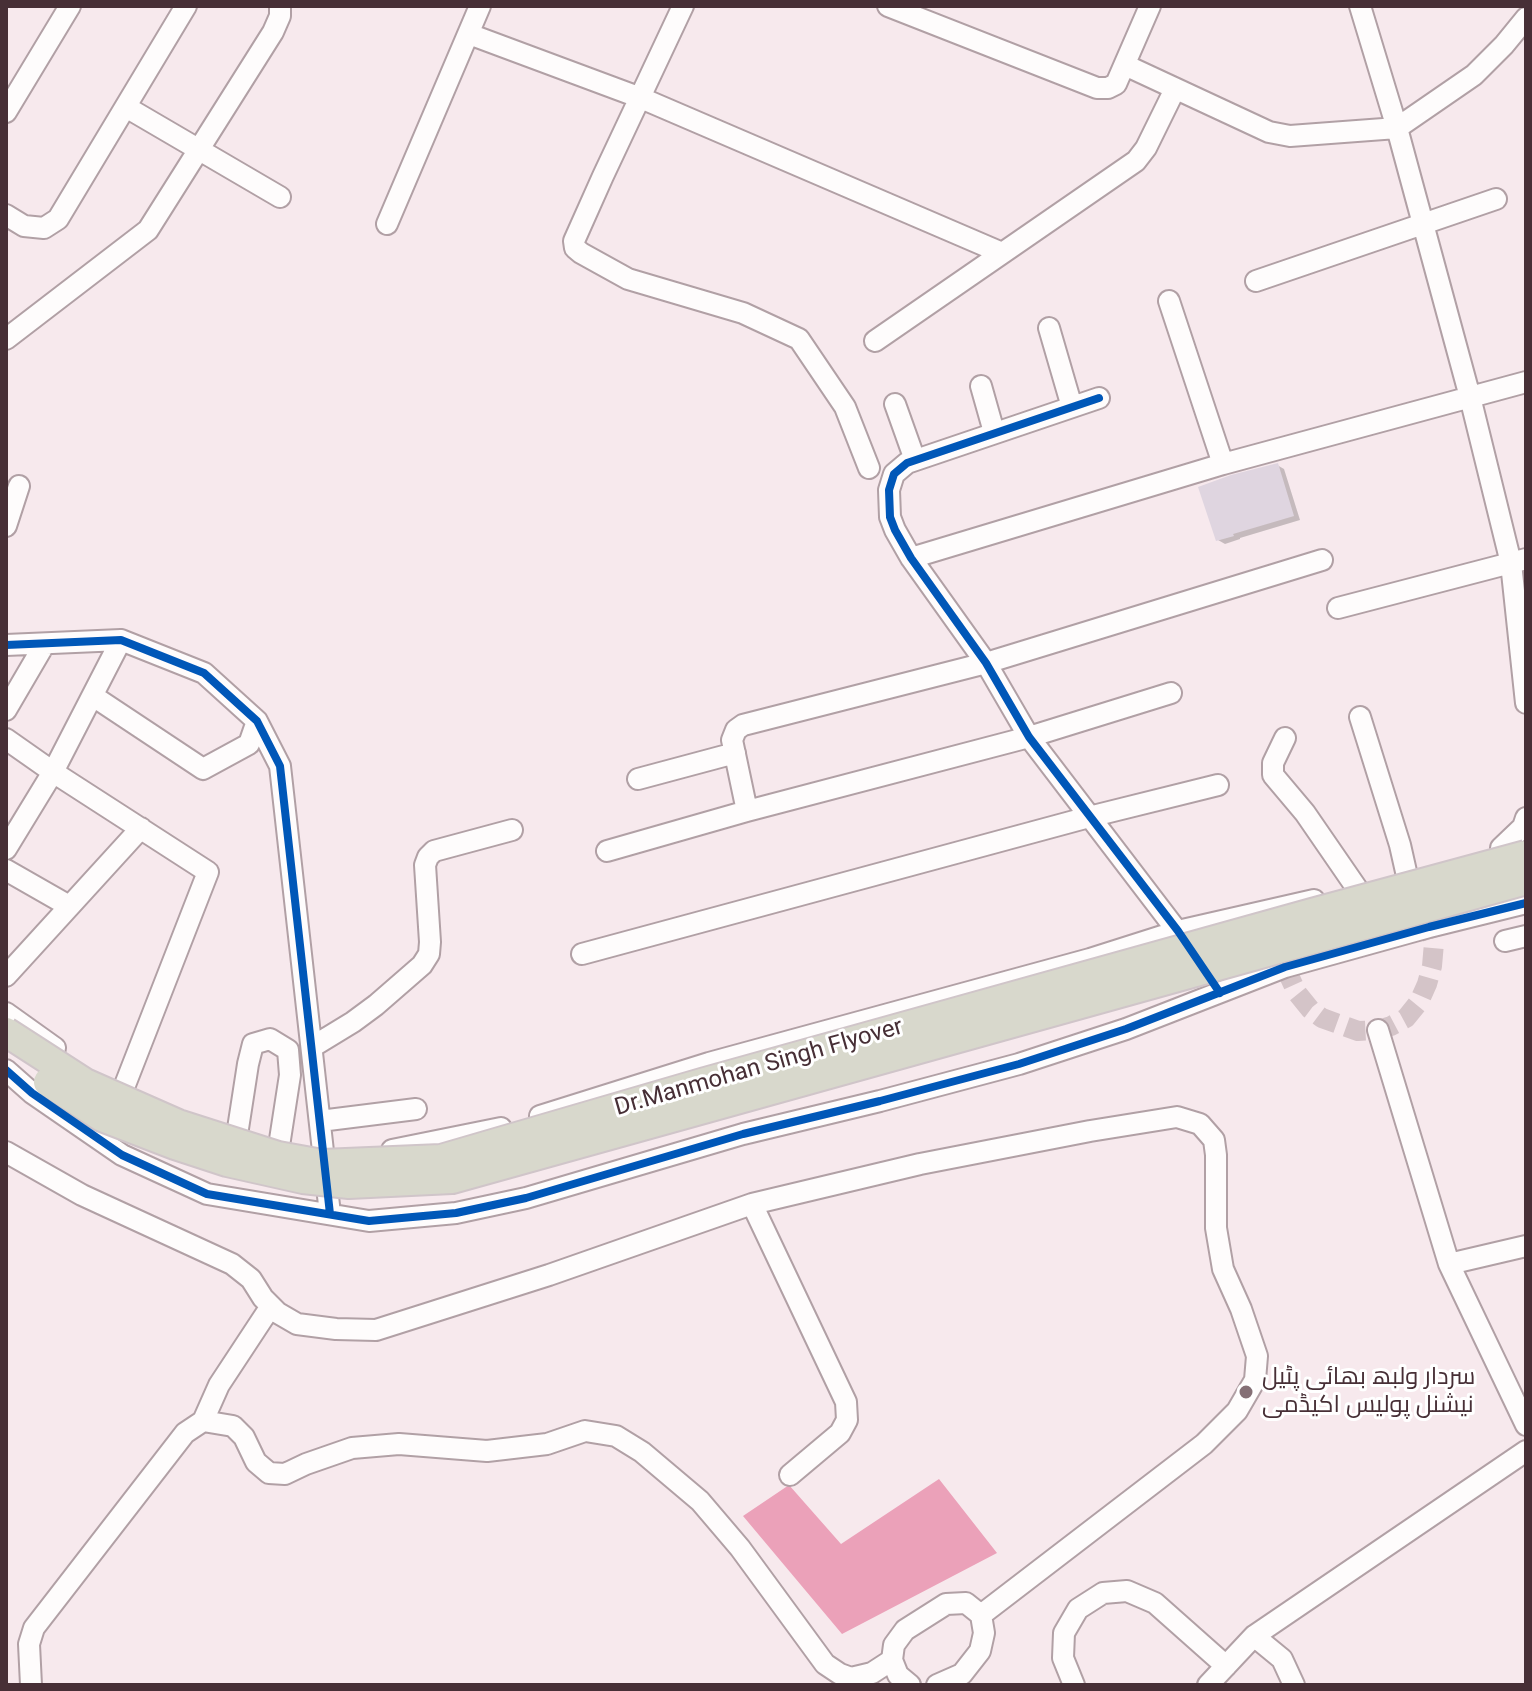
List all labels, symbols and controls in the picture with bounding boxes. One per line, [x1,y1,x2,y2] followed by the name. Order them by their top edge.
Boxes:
[612,1013,906,1123] street label: Dr.Manmohan Singh Flyover
[1262,1364,1475,1420] place label: سردار ولبھ بھائی پٹیل نیشنل پولیس اکیڈمی
[1237,1383,1255,1401] marker: سردار ولبھ بھائی پٹیل نیشنل پولیس اکیڈمی

